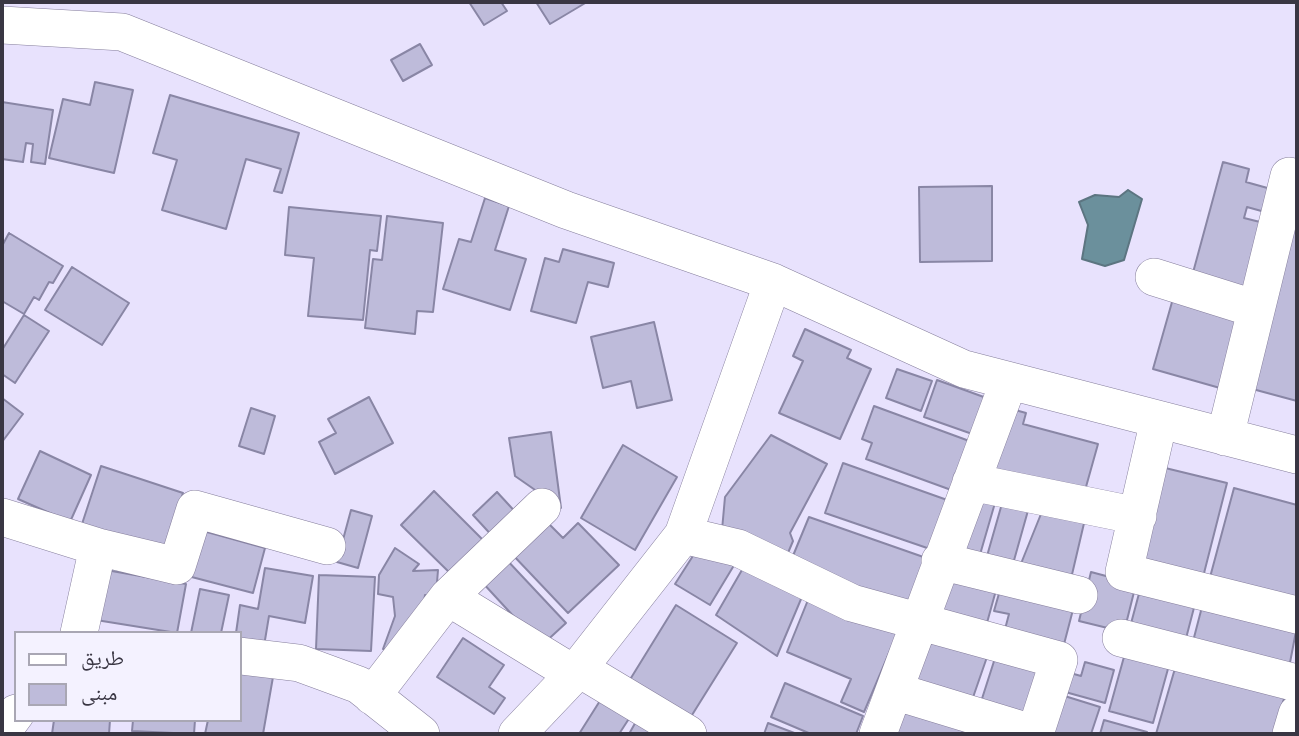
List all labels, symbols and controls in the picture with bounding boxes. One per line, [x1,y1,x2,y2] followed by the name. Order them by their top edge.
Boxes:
[14,631,242,722] legend
[81,641,124,673] text: طريق
[81,676,117,708] text: مبنى

